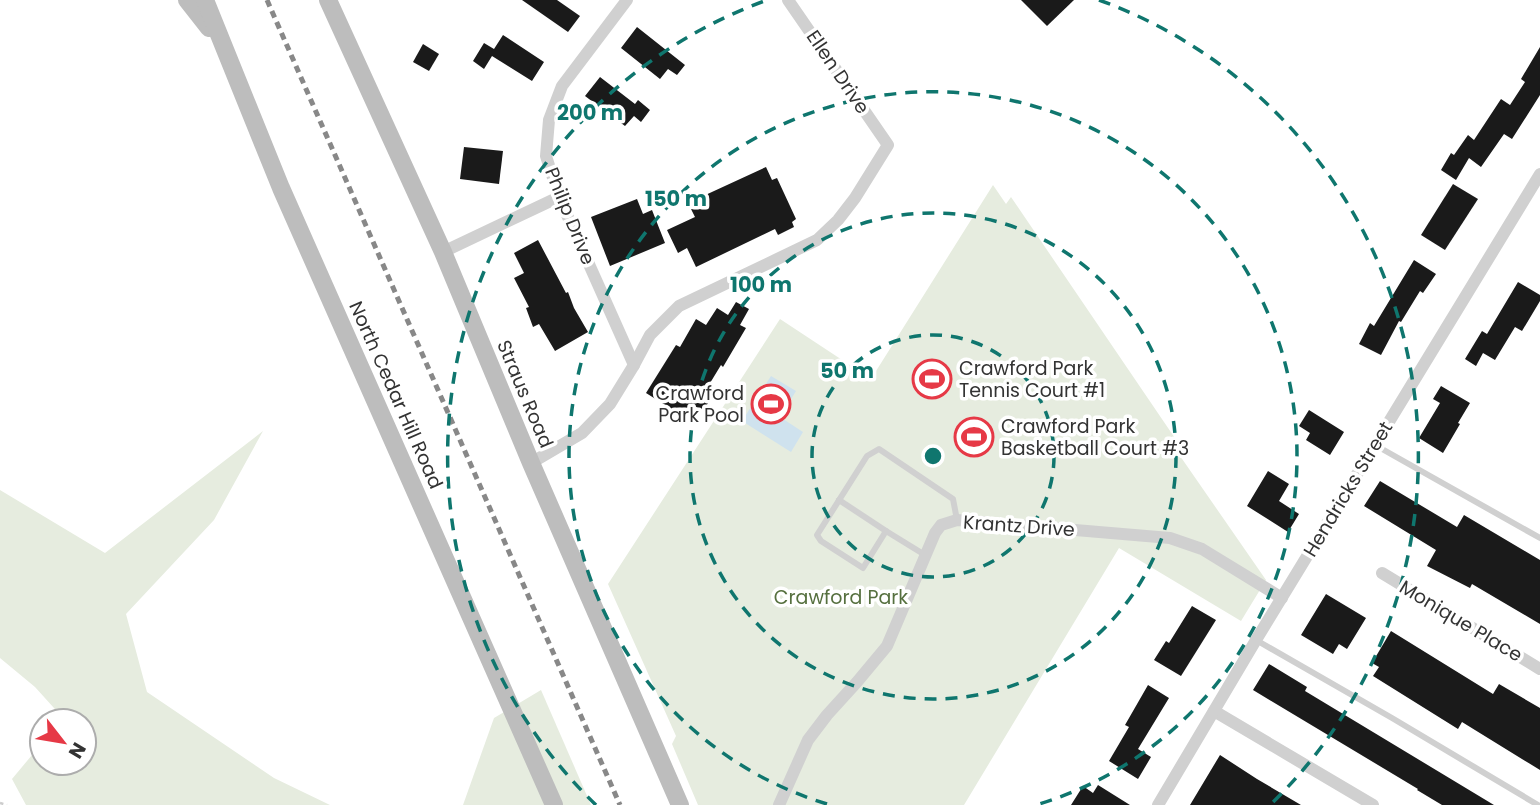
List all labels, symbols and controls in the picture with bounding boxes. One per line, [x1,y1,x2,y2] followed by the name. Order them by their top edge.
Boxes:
[800,25,876,119] street label: Ellen Drive
[557,98,623,127] text: 200 m
[538,163,602,269] street label: Philip Drive
[645,184,707,213] text: 150 m
[730,270,792,299] text: 100 m
[342,297,450,493] street label: North Cedar Hill Road
[490,336,560,452] street label: Straus Road
[959,355,1105,404] place label: Crawford Park Tennis Court #1
[820,356,874,385] text: 50 m
[911,358,953,400] sports icon: Crawford Park Tennis Court #1
[655,380,744,429] place label: Crawford Park Pool
[750,383,792,425] sports icon: Crawford Park Pool
[1001,413,1189,462] place label: Crawford Park Basketball Court #3
[953,416,995,458] sports icon: Crawford Park Basketball Court #3
[1297,416,1399,562] street label: Hendricks Street
[921,444,945,468] centre of rings
[962,509,1076,543] street label: Krantz Drive
[1394,574,1528,668] street label: Monique Place
[774,584,908,611] park label: Crawford Park
[28,707,98,777] north arrow
[62,737,92,764] text: N

